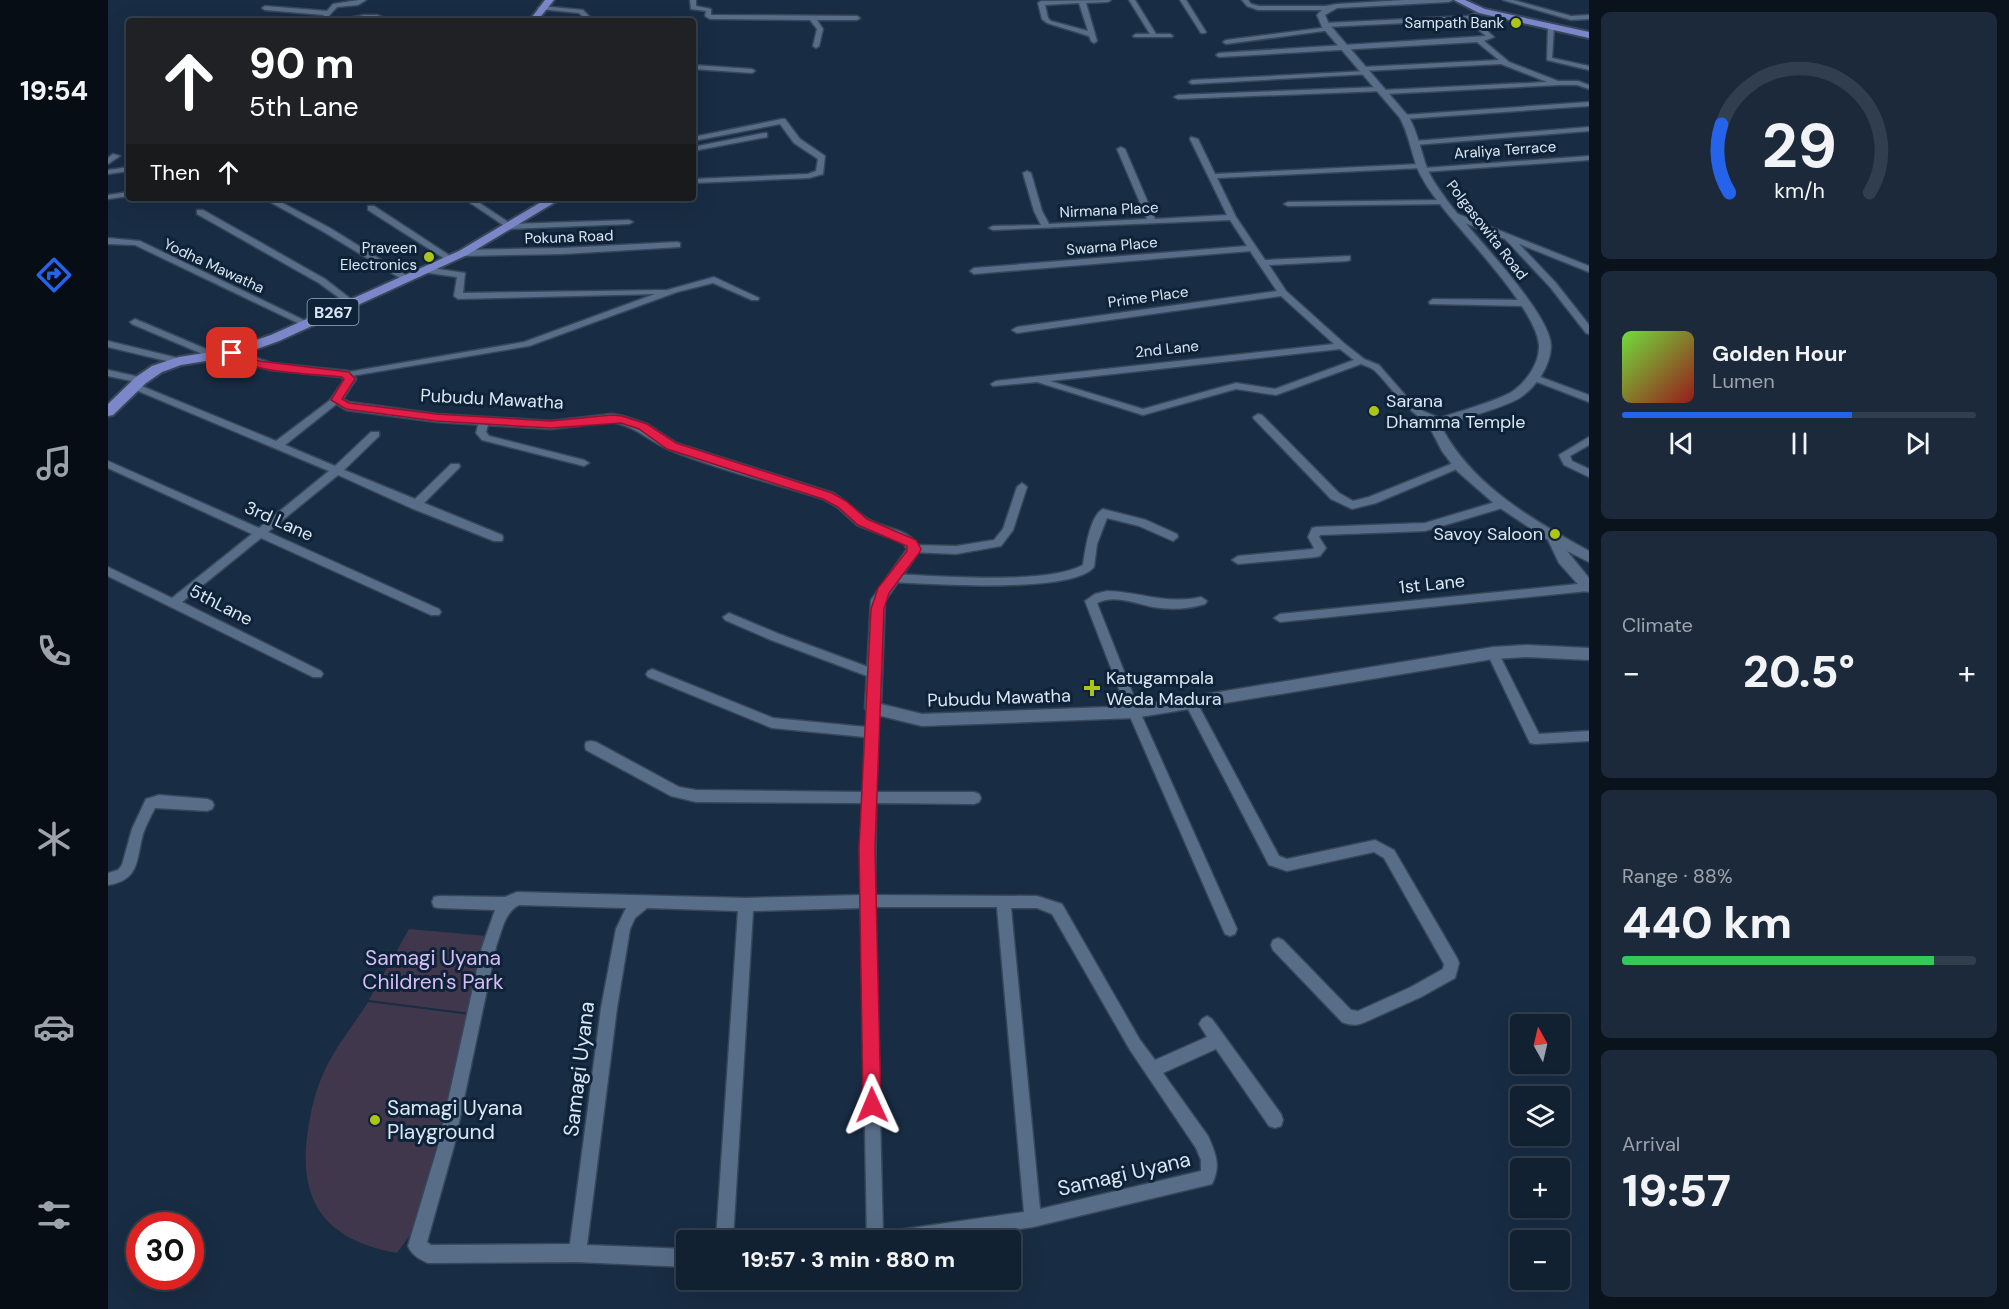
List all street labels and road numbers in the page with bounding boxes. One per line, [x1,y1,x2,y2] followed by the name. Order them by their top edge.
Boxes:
[1453,136,1557,164] street label: Araliya Terrace
[1442,176,1532,284] street label: Polgasowita Road
[1059,197,1159,223] street label: Nirmana Place
[524,225,614,249] street label: Pokuna Road
[1065,232,1159,260] street label: Swarna Place
[160,234,268,298] street label: Yodha Mawatha
[1106,281,1190,313] street label: Prime Place
[308,299,358,325] road number: B267
[1134,336,1200,362] street label: 2nd Lane
[420,383,564,415] street label: Pubudu Mawatha
[241,495,317,547] street label: 3rd Lane
[1398,569,1466,599] street label: 1st Lane
[185,579,257,631] street label: 5thLane
[927,684,1071,712] street label: Pubudu Mawatha
[557,1000,601,1138] street label: Samagi Uyana
[1055,1145,1193,1203] street label: Samagi Uyana

